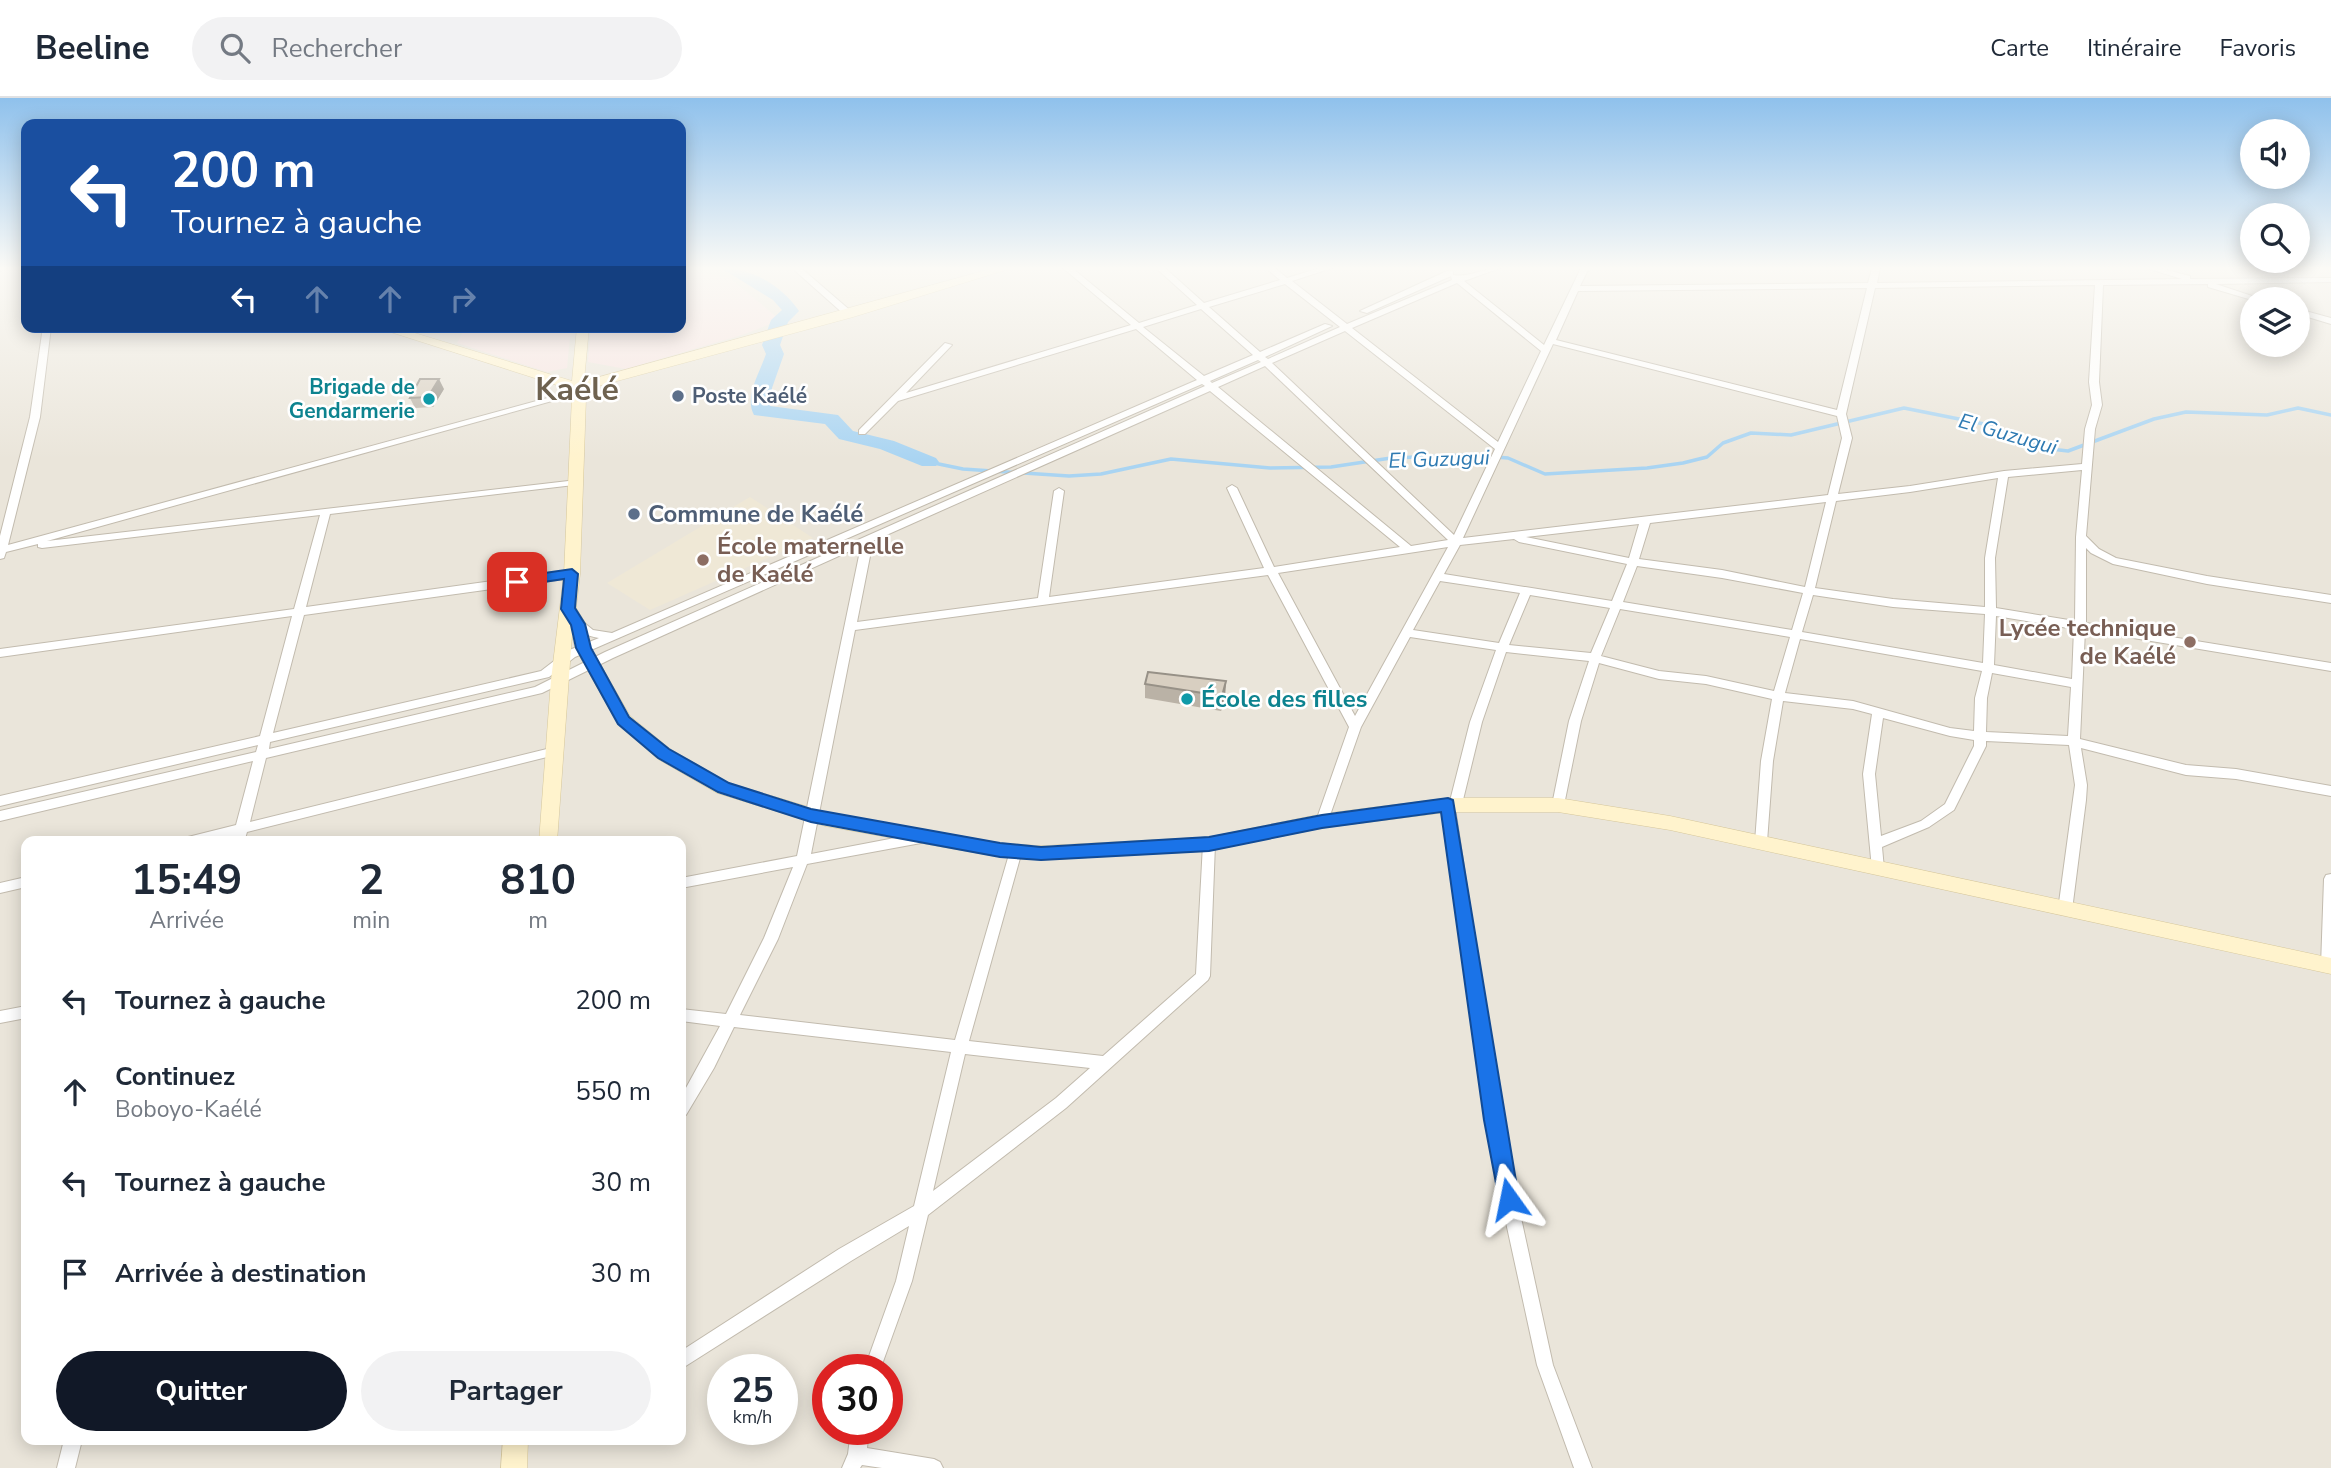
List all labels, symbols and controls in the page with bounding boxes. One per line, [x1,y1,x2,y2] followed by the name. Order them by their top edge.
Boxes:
[192,17,682,80] search box
[35,26,150,71] text: Beeline
[216,29,254,67] icon: search
[272,31,402,66] text: Rechercher
[1990,32,2049,64] text: Carte
[2087,32,2181,64] text: Itinéraire
[2219,32,2296,64] text: Favoris
[2240,119,2310,357] map controls
[2240,119,2310,189] button: sound
[171,137,315,204] text: 200 m
[56,147,147,238] icon: left
[171,201,422,244] text: Tournez à gauche
[2240,203,2310,273] button: search
[225,280,263,318] icon: left
[298,280,336,318] icon: ahead
[371,280,409,318] icon: ahead
[444,280,482,318] icon: right
[2240,287,2310,357] button: layers
[535,368,619,411] district label: Kaélé
[289,373,415,425] place label: Brigade de Gendarmerie
[692,382,807,410] place label: Poste Kaélé
[670,388,686,404] marker: Poste Kaélé
[421,391,437,407] marker: Brigade de Gendarmerie
[1955,407,2062,462] water label: El Guzugui
[1388,443,1491,475] water label: El Guzugui
[648,498,863,530] place label: Commune de Kaélé
[626,506,642,522] marker: Commune de Kaélé
[717,530,904,590] place label: École maternelle de Kaélé
[487,552,547,612] pin
[695,552,711,568] marker: École maternelle de Kaélé
[498,563,536,601] icon: arrive
[1999,612,2176,672] place label: Lycée technique de Kaélé
[2182,634,2198,650] marker: Lycée technique de Kaélé
[1201,683,1367,715] place label: École des filles
[1179,691,1195,707] marker: École des filles
[131,852,242,909] text: 15:49
[359,852,384,909] text: 2
[500,852,576,909] text: 810
[149,905,224,936] text: Arrivée
[352,905,390,936] text: min
[528,905,548,936] text: m
[56,982,94,1020] icon: left
[115,983,326,1018] text: Tournez à gauche
[575,983,651,1018] text: 200 m
[115,1059,235,1094] text: Continuez
[56,1073,94,1111] icon: ahead
[575,1074,651,1109] text: 550 m
[115,1094,262,1125] text: Boboyo-Kaélé
[1472,1162,1546,1236] position arrow
[56,1164,94,1202] icon: left
[115,1165,326,1200] text: Tournez à gauche
[591,1165,651,1200] text: 30 m
[56,1255,94,1293] icon: arrive
[115,1256,366,1291] text: Arrivée à destination
[591,1256,651,1291] text: 30 m
[56,1351,347,1431] button: Quitter
[361,1351,651,1431] button: Partager
[812,1354,903,1445] speed limit sign: 30
[731,1367,774,1414] text: 25
[733,1405,772,1429] text: km/h

